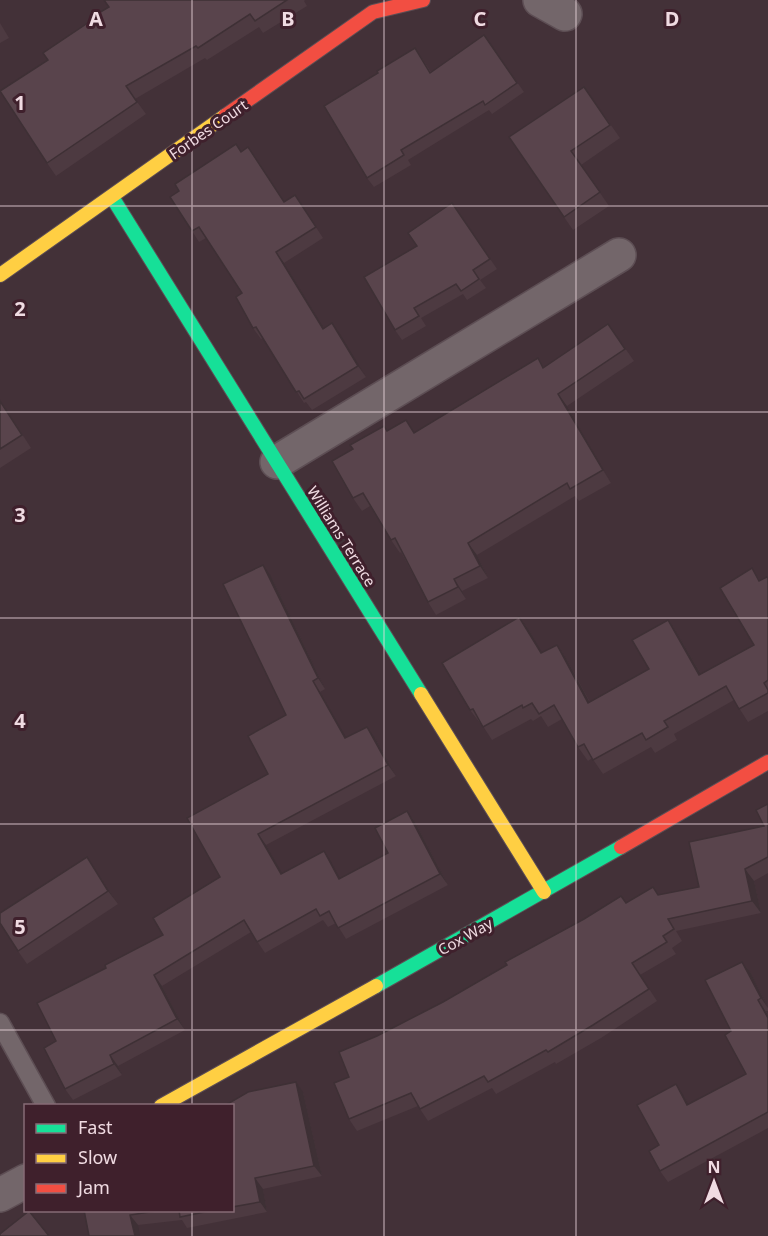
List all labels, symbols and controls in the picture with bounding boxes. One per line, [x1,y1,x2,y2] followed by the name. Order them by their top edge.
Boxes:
[89,5,103,32] text: A
[281,5,295,32] text: B
[474,5,487,32] text: C
[665,5,679,32] text: D
[14,89,26,116] text: 1
[165,94,252,163] street label: Forbes Court
[14,295,26,322] text: 2
[303,482,381,590] street label: Williams Terrace
[14,501,26,528] text: 3
[14,707,26,734] text: 4
[14,913,26,940] text: 5
[434,913,496,959] street label: Cox Way
[24,1104,234,1212] legend
[78,1115,113,1139] text: Fast
[78,1145,117,1169] text: Slow
[684,1152,744,1212] north arrow
[707,1156,721,1178] text: N
[76,1175,110,1199] text: Jam

